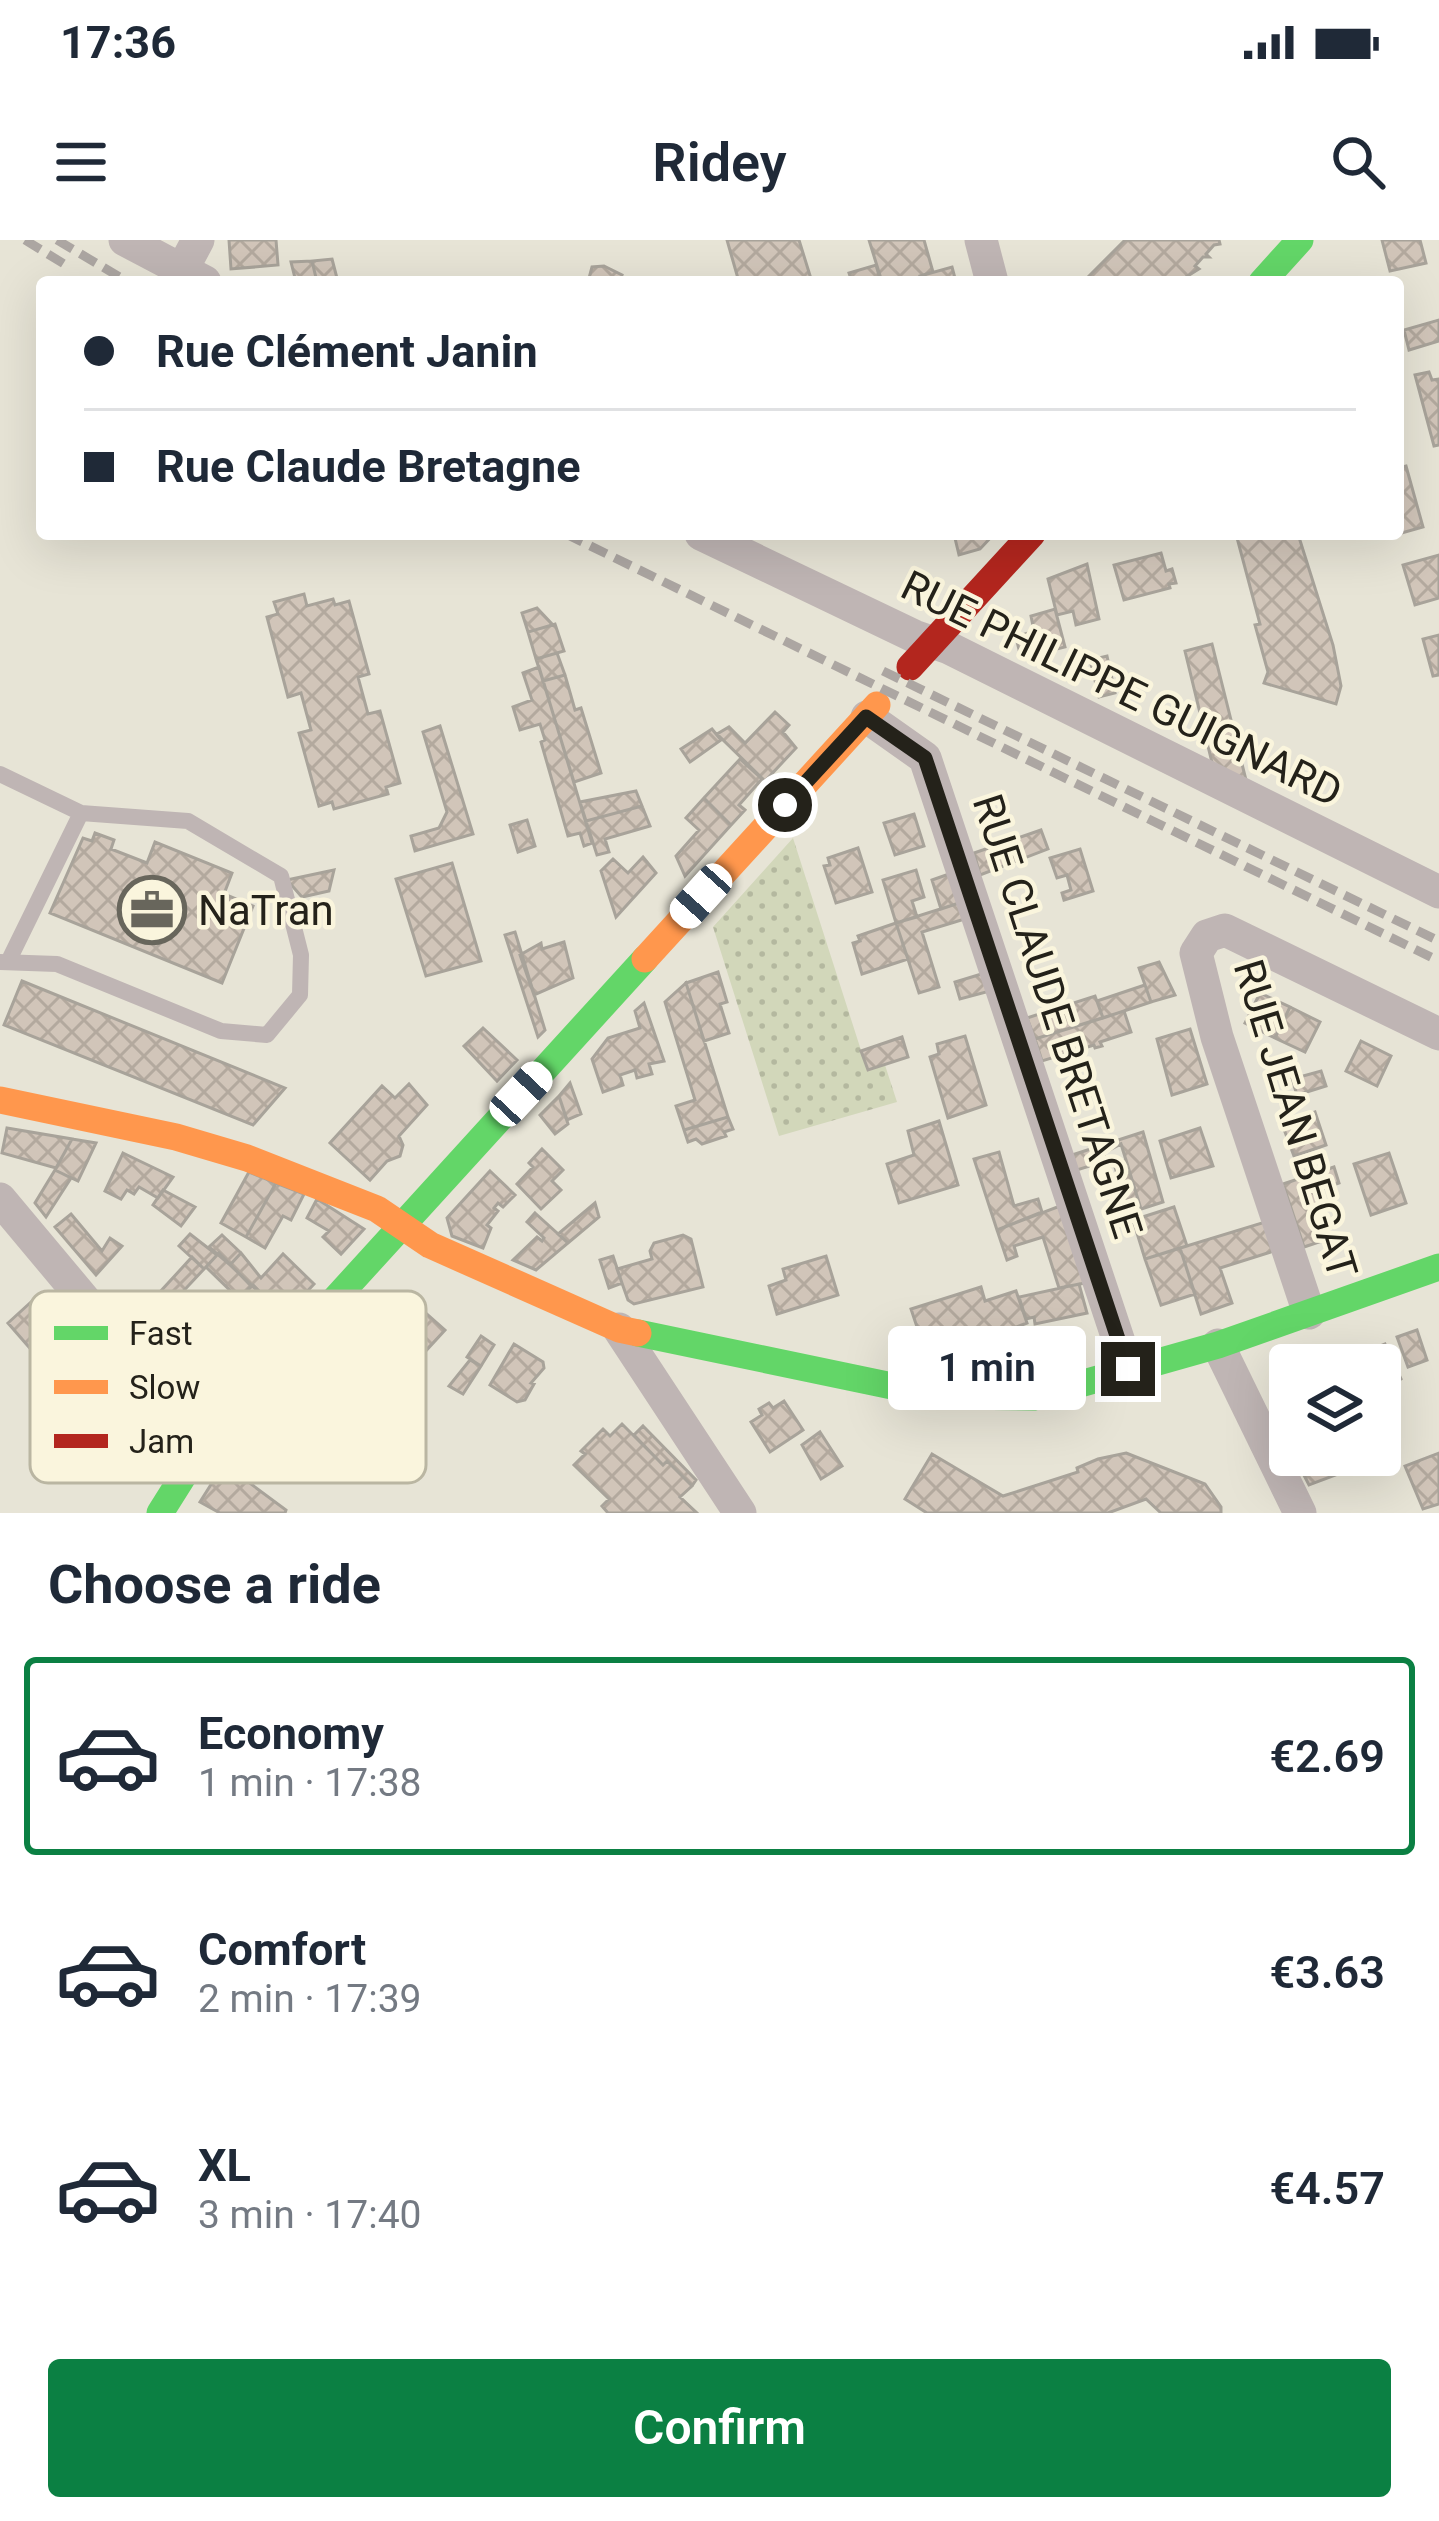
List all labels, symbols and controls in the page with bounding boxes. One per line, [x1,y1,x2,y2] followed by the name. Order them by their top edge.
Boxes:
[60,16,176,69] text: 17:36
[48,129,114,195] icon: menu
[1325,129,1391,195] icon: search
[652,131,787,194] text: Ridey
[156,325,538,378] text: Rue Clément Janin
[156,440,581,493] text: Rue Claude Bretagne
[894,560,1350,816] street label: RUE PHILIPPE GUIGNARD
[758,778,812,832] route start
[963,788,1152,1244] street label: RUE CLAUDE BRETAGNE
[664,857,738,935] car
[117,875,187,945] office icon: NaTran
[198,886,334,935] place label: NaTran
[1224,954,1367,1284] street label: RUE JEAN BEGAT
[483,1055,559,1133] car
[30,1291,426,1483] legend
[129,1314,192,1353] text: Fast
[888,1327,1086,1411] callout: 1 min
[1101,1342,1155,1396] route end
[1269,1344,1401,1476] map controls
[1269,1344,1401,1476] button: layers
[938,1345,1036,1391] text: 1 min
[129,1368,200,1407] text: Slow
[129,1422,194,1461] text: Jam
[48,1553,381,1616] text: Choose a ride
[54,1702,162,1810] icon: car
[198,1707,384,1760] text: Economy
[1269,1730,1385,1783] text: €2.69
[198,1760,421,1806] text: 1 min · 17:38
[54,1918,162,2026] icon: car
[198,1923,366,1976] text: Comfort
[1269,1946,1385,1999] text: €3.63
[198,1976,421,2022] text: 2 min · 17:39
[54,2134,162,2242] icon: car
[198,2139,251,2192] text: XL
[1269,2162,1385,2215] text: €4.57
[198,2192,421,2238] text: 3 min · 17:40
[48,2359,1391,2497] button: Confirm

